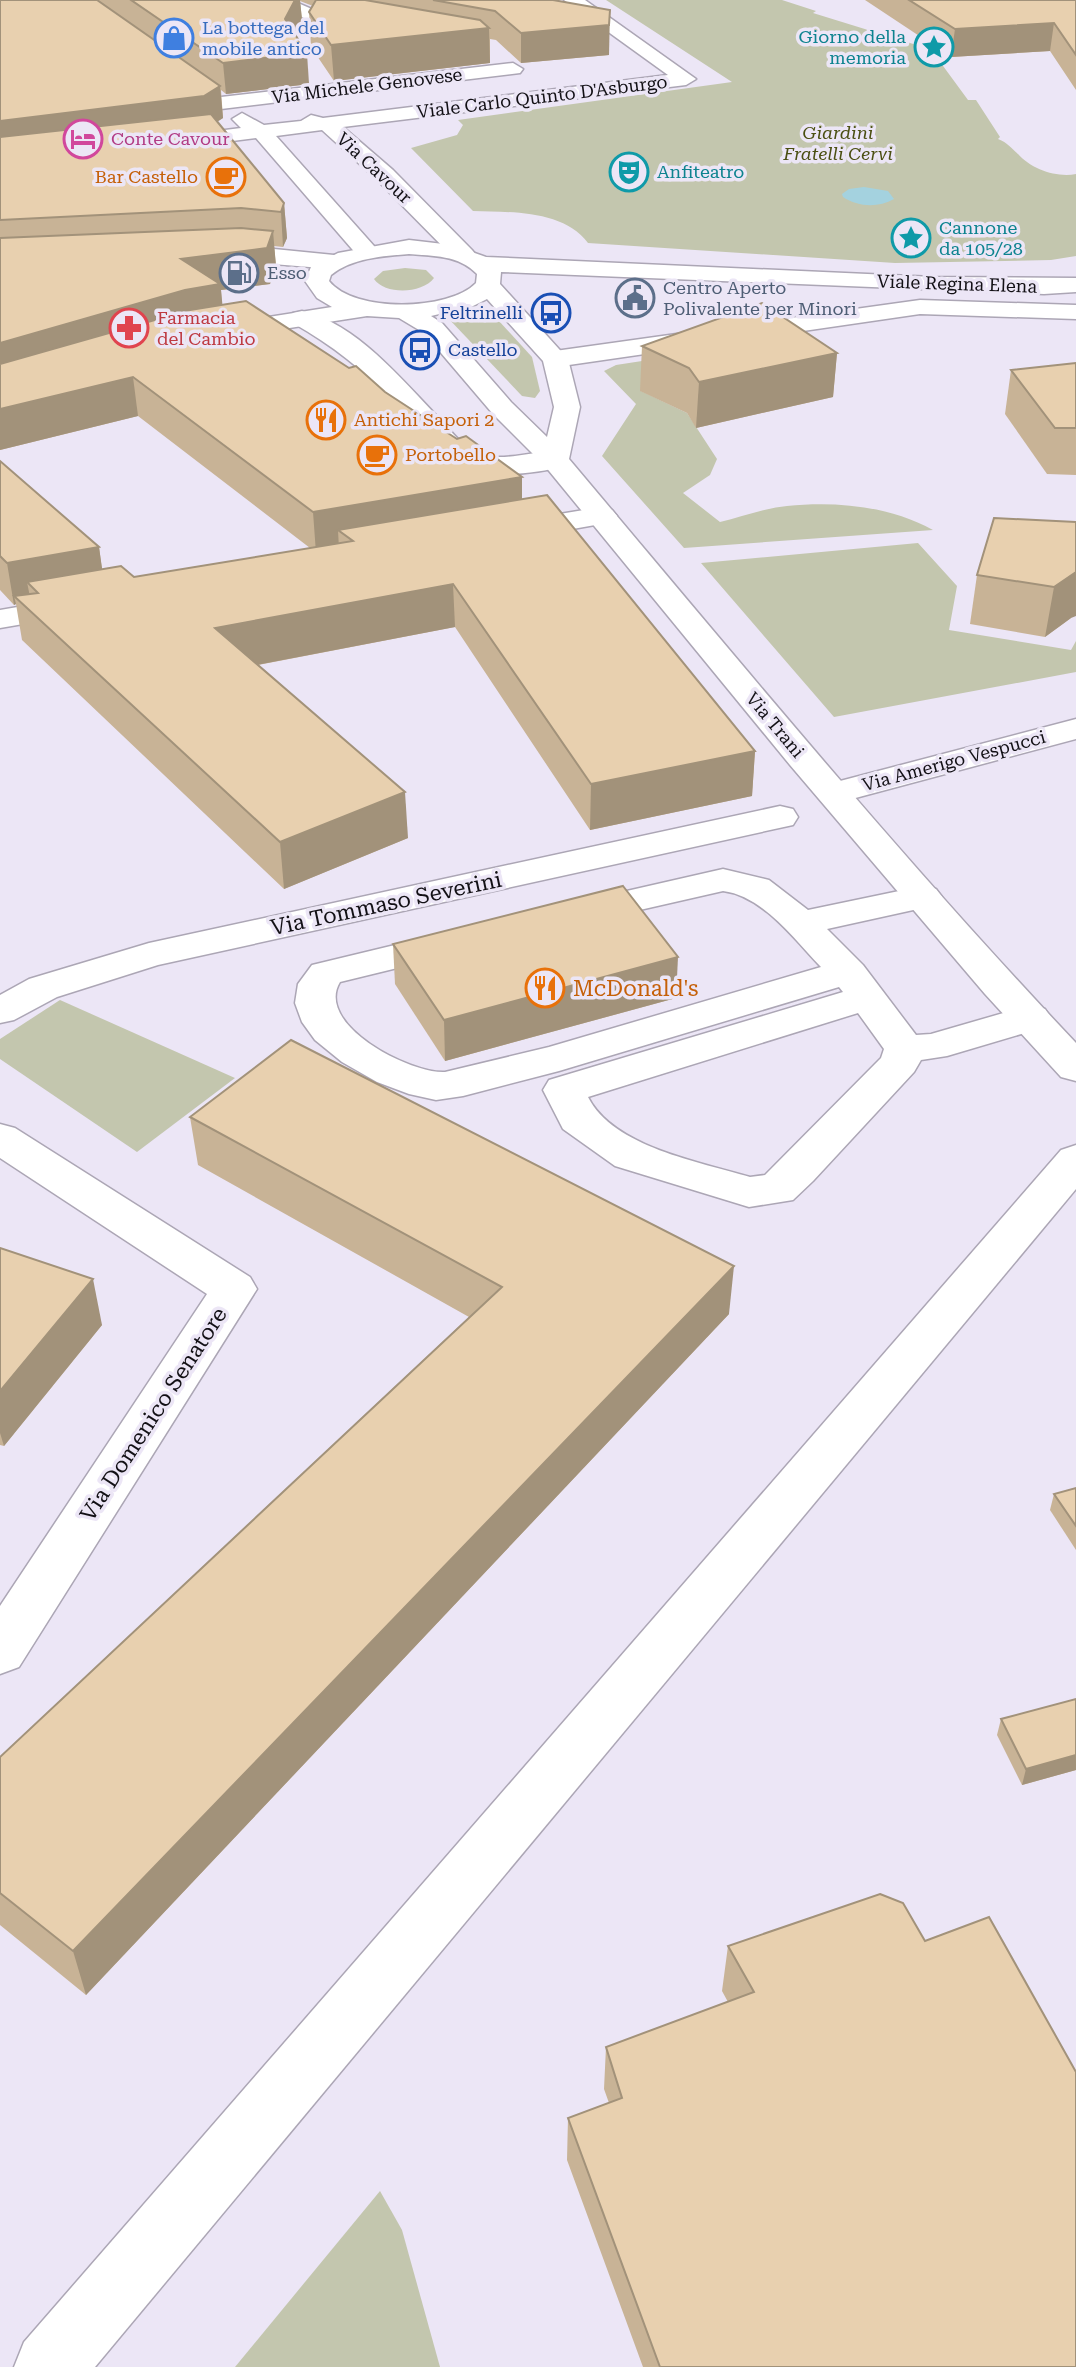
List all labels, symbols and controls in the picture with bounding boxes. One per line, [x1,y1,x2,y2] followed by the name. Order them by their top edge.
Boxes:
[153,17,195,59] shop icon: La bottega del mobile antico
[202,17,325,59] place label: La bottega del mobile antico
[799,26,906,68] place label: Giorno della memoria
[913,26,955,68] place icon: Giorno della memoria
[270,63,463,108] street label: Via Michele Genovese
[416,71,668,122] street label: Viale Carlo Quinto D'Asburgo
[62,118,104,160] hotel icon: Conte Cavour
[782,122,893,164] park label: Giardini Fratelli Cervi
[111,128,230,149] place label: Conte Cavour
[333,128,416,208] street label: Via Cavour
[608,151,650,193] theatre icon: Anfiteatro
[205,156,247,198] cafe icon: Bar Castello
[657,161,744,182] place label: Anfiteatro
[95,166,198,187] place label: Bar Castello
[890,217,932,259] place icon: Cannone da 105/28
[939,217,1023,259] place label: Cannone da 105/28
[218,252,260,294] fuel station icon: Esso
[267,262,307,283] place label: Esso
[877,270,1038,297] street label: Viale Regina Elena
[614,277,656,319] public building icon: Centro Aperto Polivalente per Minori
[663,277,857,319] place label: Centro Aperto Polivalente per Minori
[530,292,572,334] bus stop icon: Feltrinelli
[440,302,523,323] place label: Feltrinelli
[108,307,150,349] pharmacy icon: Farmacia del Cambio
[157,307,256,349] place label: Farmacia del Cambio
[399,329,441,371] bus stop icon: Castello
[448,339,518,360] place label: Castello
[305,399,347,441] restaurant icon: Antichi Sapori 2
[354,409,494,430] place label: Antichi Sapori 2
[356,434,398,476] cafe icon: Portobello
[405,444,496,465] place label: Portobello
[742,688,809,762] street label: Via Trani
[860,726,1048,795] street label: Via Amerigo Vespucci
[268,867,504,940] street label: Via Tommaso Severini
[524,967,566,1009] restaurant icon: McDonald's
[573,976,698,1001] place label: McDonald's
[75,1303,232,1526] street label: Via Domenico Senatore

